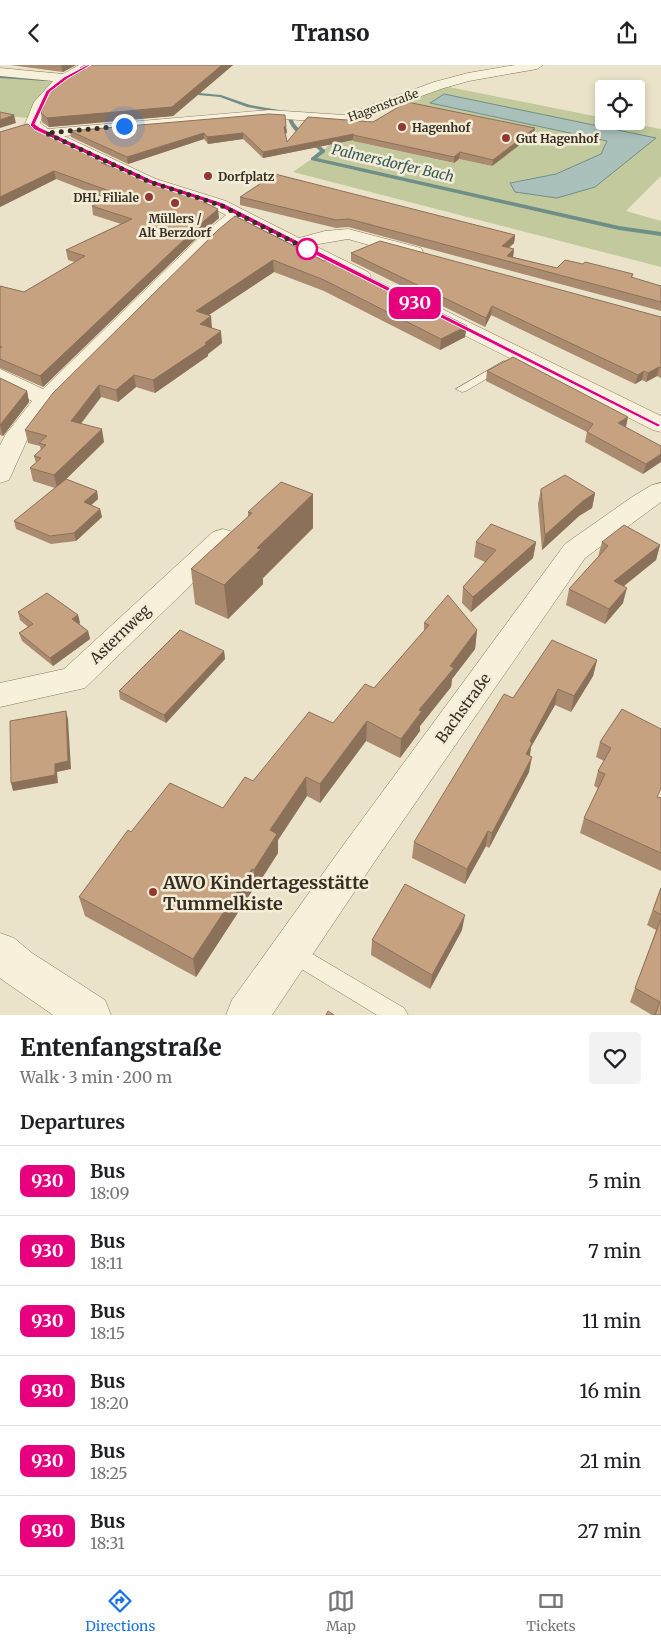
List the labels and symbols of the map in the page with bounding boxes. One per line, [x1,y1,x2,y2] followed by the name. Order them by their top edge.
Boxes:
[346,85,420,125] street label: Hagenstraße
[112,114,137,139] your location
[412,120,471,135] place label: Hagenhof
[396,121,408,133] marker: Hagenhof
[516,131,599,146] place label: Gut Hagenhof
[500,132,512,144] marker: Gut Hagenhof
[330,140,456,186] water label: Palmersdorfer Bach
[218,169,275,184] place label: Dorfplatz
[202,170,214,182] marker: Dorfplatz
[73,190,139,205] place label: DHL Filiale
[143,191,155,203] marker: DHL Filiale
[169,197,181,209] marker: Müllers / Alt Berzdorf
[138,211,212,240] place label: Müllers / Alt Berzdorf
[296,238,318,260] unlabelled marker
[386,287,444,319] line badge: 930
[85,600,154,668] street label: Asternweg
[431,669,495,747] street label: Bachstraße
[162,871,369,915] place label: AWO Kindertagesstätte Tummelkiste
[147,886,159,898] marker: AWO Kindertagesstätte Tummelkiste

